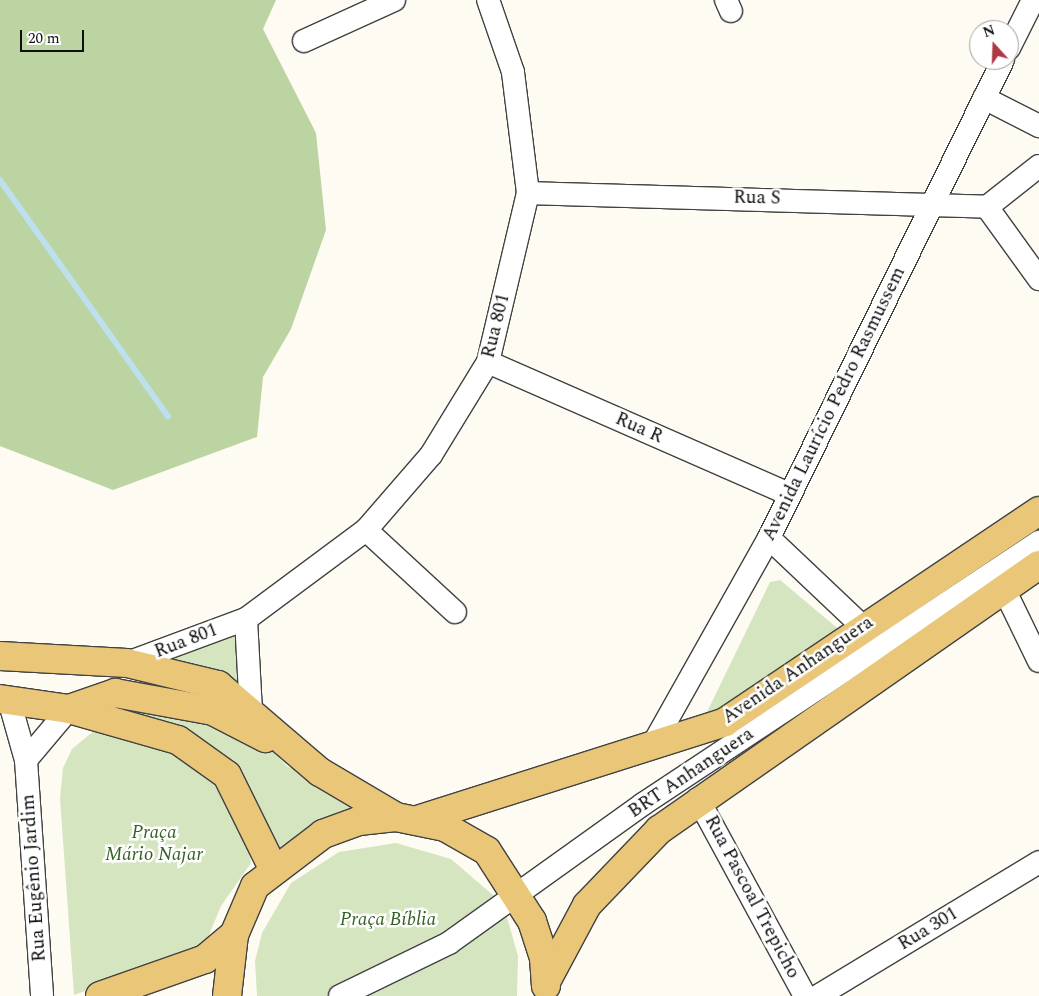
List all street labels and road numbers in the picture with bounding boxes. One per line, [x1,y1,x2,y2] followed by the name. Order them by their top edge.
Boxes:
[733,186,781,210] street label: Rua S
[758,263,910,545] street label: Avenida Laurício Pedro Rasmussem
[477,291,515,361] street label: Rua 801
[612,407,666,449] street label: Rua R
[718,611,878,729] street label: Avenida Anhanguera
[151,619,221,663] street label: Rua 801
[624,723,758,823] street label: BRT Anhanguera
[17,793,51,963] street label: Rua Eugênio Jardim
[699,811,805,983] street label: Rua Pascoal Trepicho
[894,902,962,956] street label: Rua 301

